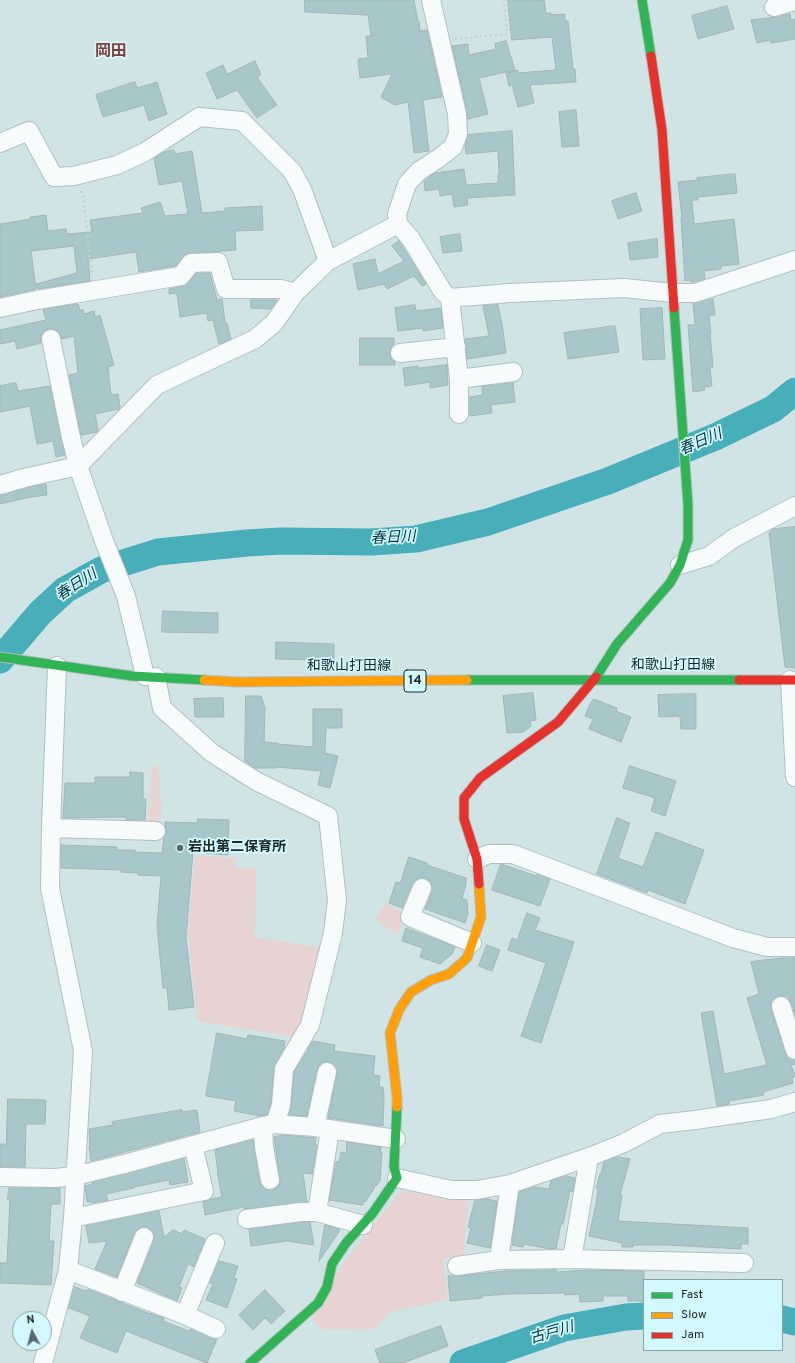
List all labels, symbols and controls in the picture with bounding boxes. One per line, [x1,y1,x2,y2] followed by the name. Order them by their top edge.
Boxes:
[95,43,127,63] district label: 岡田
[677,426,725,460] water label: 春日川
[370,529,416,549] water label: 春日川
[53,566,101,606] water label: 春日川
[631,658,715,674] street label: 和歌山打田線
[307,659,391,675] street label: 和歌山打田線
[404,670,426,692] road number: 14
[188,840,286,856] place label: 岩出第二保育所
[175,843,185,853] marker: 岩出第二保育所
[643,1279,783,1351] legend
[681,1287,703,1303] text: Fast
[681,1307,707,1323] text: Slow
[12,1311,52,1351] north arrow
[26,1313,35,1328] text: N
[528,1319,576,1349] water label: 古戸川
[681,1327,704,1343] text: Jam

